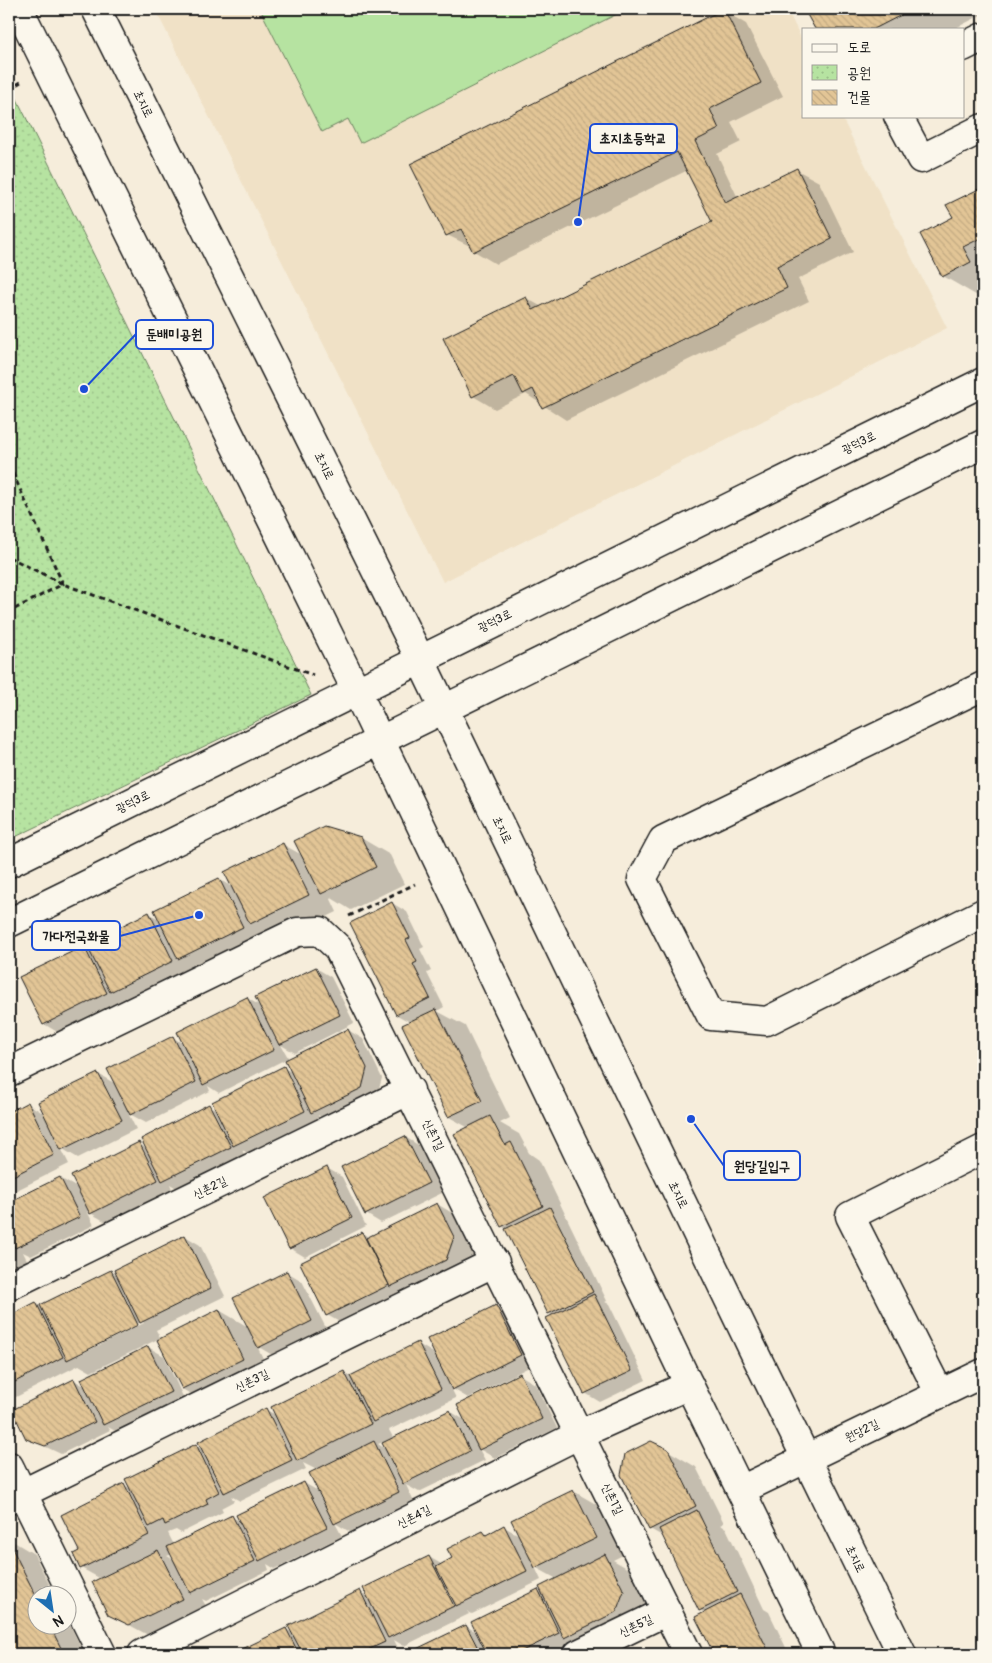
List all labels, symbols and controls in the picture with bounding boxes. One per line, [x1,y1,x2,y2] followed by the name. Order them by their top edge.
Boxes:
[802,28,964,118] legend
[847,38,871,57] text: 도로
[847,64,871,83] text: 공원
[130,88,156,120] street label: 초지로
[847,88,871,107] text: 건물
[590,124,677,153] callout: 초지초등학교
[599,130,667,147] text: 초지초등학교
[136,320,213,349] callout: 둔배미공원
[146,326,202,343] text: 둔배미공원
[840,428,878,458] street label: 광덕3로
[311,450,337,482] street label: 초지로
[476,606,514,636] street label: 광덕3로
[114,787,152,817] street label: 광덕3로
[489,814,515,846] street label: 초지로
[32,921,120,950] callout: 가다전국화물
[42,928,110,945] text: 가다전국화물
[419,1117,447,1154] street label: 신촌1길
[724,1151,800,1180] callout: 원당길입구
[734,1158,790,1175] text: 원당길입구
[191,1173,230,1203] street label: 신촌2길
[665,1179,691,1211] street label: 초지로
[233,1366,272,1396] street label: 신촌3길
[843,1416,882,1446] street label: 원당2길
[598,1481,626,1518] street label: 신촌1길
[395,1502,434,1532] street label: 신촌4길
[842,1543,868,1575] street label: 초지로
[28,1586,78,1636] north arrow
[50,1611,67,1631] text: N
[617,1611,656,1641] street label: 신촌5길

